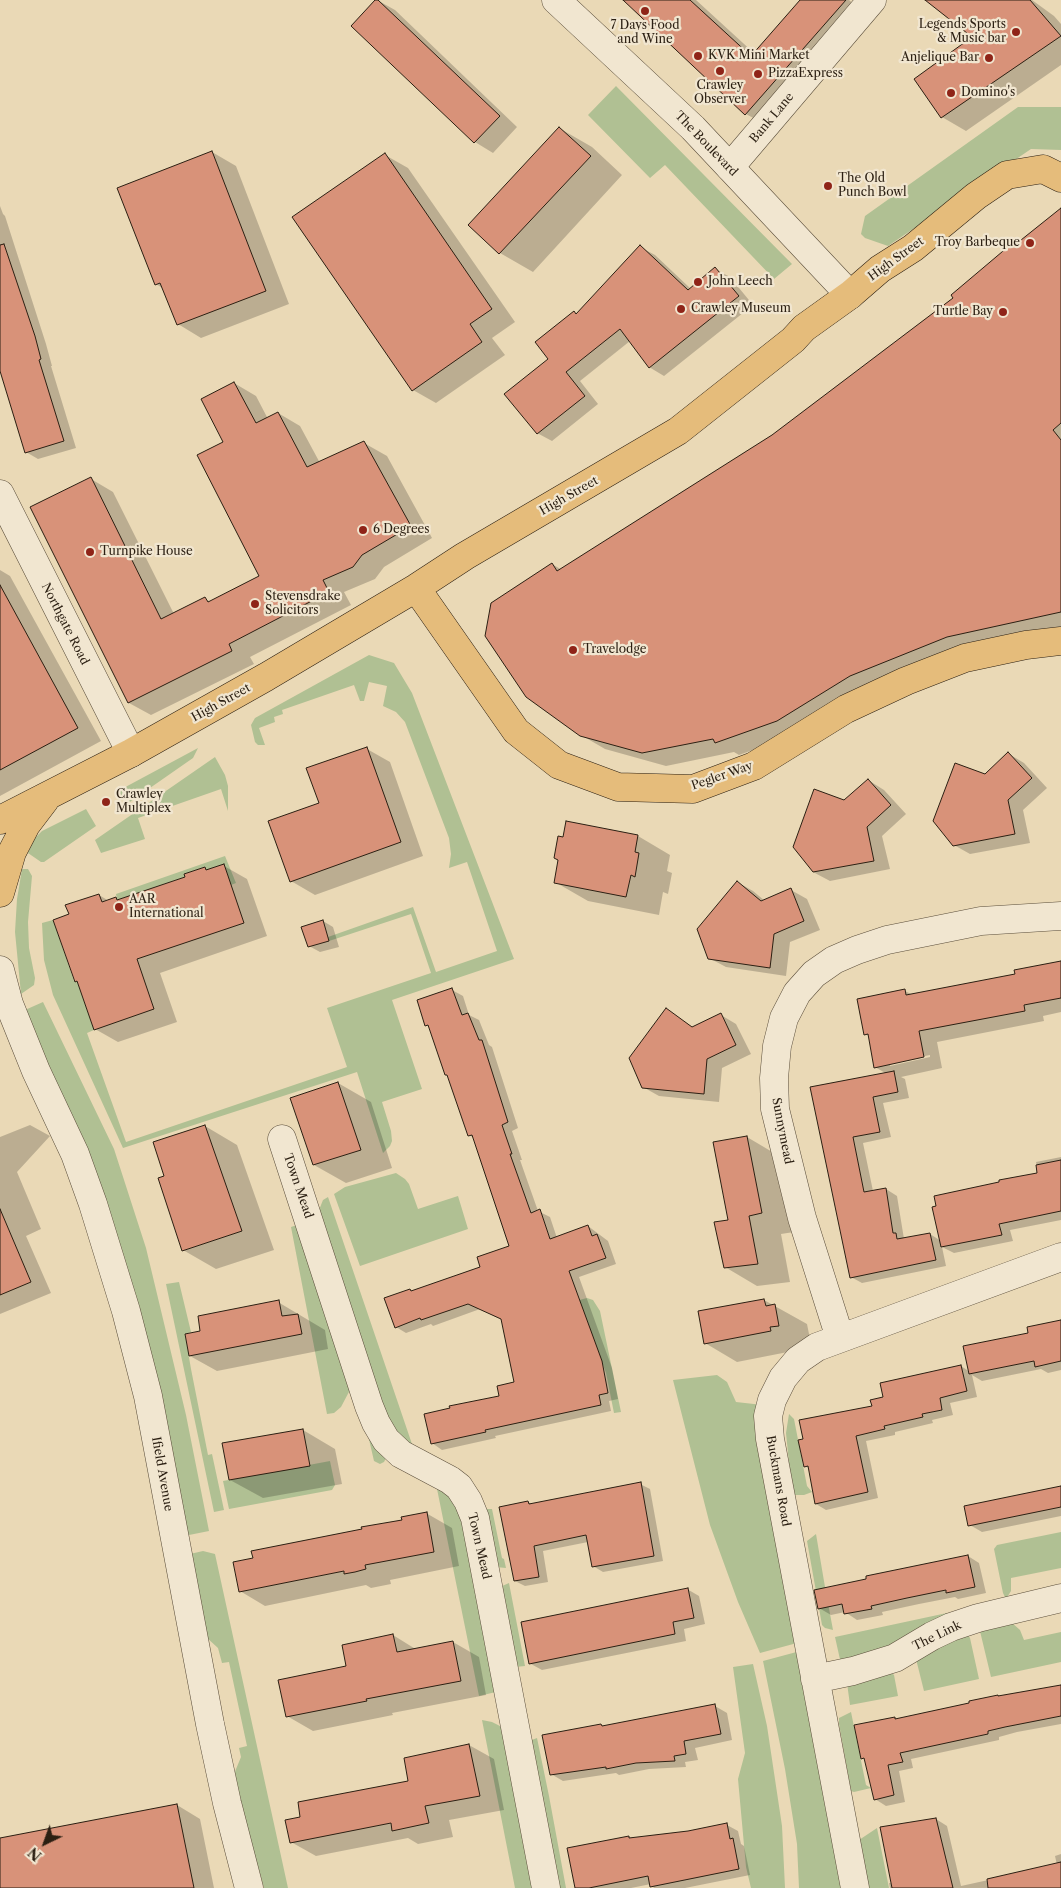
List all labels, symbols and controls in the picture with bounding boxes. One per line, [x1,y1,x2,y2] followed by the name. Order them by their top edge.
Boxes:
[639,5,651,17] marker: 7 Days Food and Wine
[919,18,1006,46] place label: Legends Sports & Music bar
[610,19,680,47] place label: 7 Days Food and Wine
[1010,26,1022,38] marker: Legends Sports & Music bar
[708,49,809,63] place label: KVK Mini Market
[692,50,704,62] marker: KVK Mini Market
[901,51,979,65] place label: Anjelique Bar
[983,52,995,64] marker: Anjelique Bar
[714,65,726,77] marker: Crawley Observer
[768,67,843,81] place label: PizzaExpress
[752,68,764,80] marker: PizzaExpress
[694,79,746,107] place label: Crawley Observer
[961,86,1015,100] place label: Domino's
[945,87,957,99] marker: Domino's
[747,90,797,146] street label: Bank Lane
[672,109,740,179] street label: The Boulevard
[838,172,907,200] place label: The Old Punch Bowl
[822,180,834,192] marker: The Old Punch Bowl
[865,234,927,284] street label: High Street
[935,236,1020,250] place label: Troy Barbeque
[1024,237,1036,249] marker: Troy Barbeque
[708,275,773,289] place label: John Leech
[692,276,704,288] marker: John Leech
[691,302,791,316] place label: Crawley Museum
[675,303,687,315] marker: Crawley Museum
[933,305,993,319] place label: Turtle Bay
[997,306,1009,318] marker: Turtle Bay
[537,474,601,518] street label: High Street
[373,523,430,537] place label: 6 Degrees
[357,524,369,536] marker: 6 Degrees
[100,545,193,559] place label: Turnpike House
[84,546,96,558] marker: Turnpike House
[38,581,92,667] street label: Northgate Road
[265,590,340,618] place label: Stevensdrake Solicitors
[249,598,261,610] marker: Stevensdrake Solicitors
[583,643,646,657] place label: Travelodge
[567,644,579,656] marker: Travelodge
[189,681,253,725] street label: High Street
[689,759,755,793] street label: Pegler Way
[116,788,171,816] place label: Crawley Multiplex
[100,796,112,808] marker: Crawley Multiplex
[129,893,204,921] place label: AAR International
[113,901,125,913] marker: AAR International
[768,1096,796,1166] street label: Sunnymead
[280,1152,316,1220] street label: Town Mead
[763,1434,793,1528] street label: Buckmans Road
[148,1436,176,1512] street label: Ifield Avenue
[464,1511,494,1581] street label: Town Mead
[910,1618,964,1654] street label: The Link
[20,1818,70,1868] north arrow
[24,1843,46,1865] text: N

